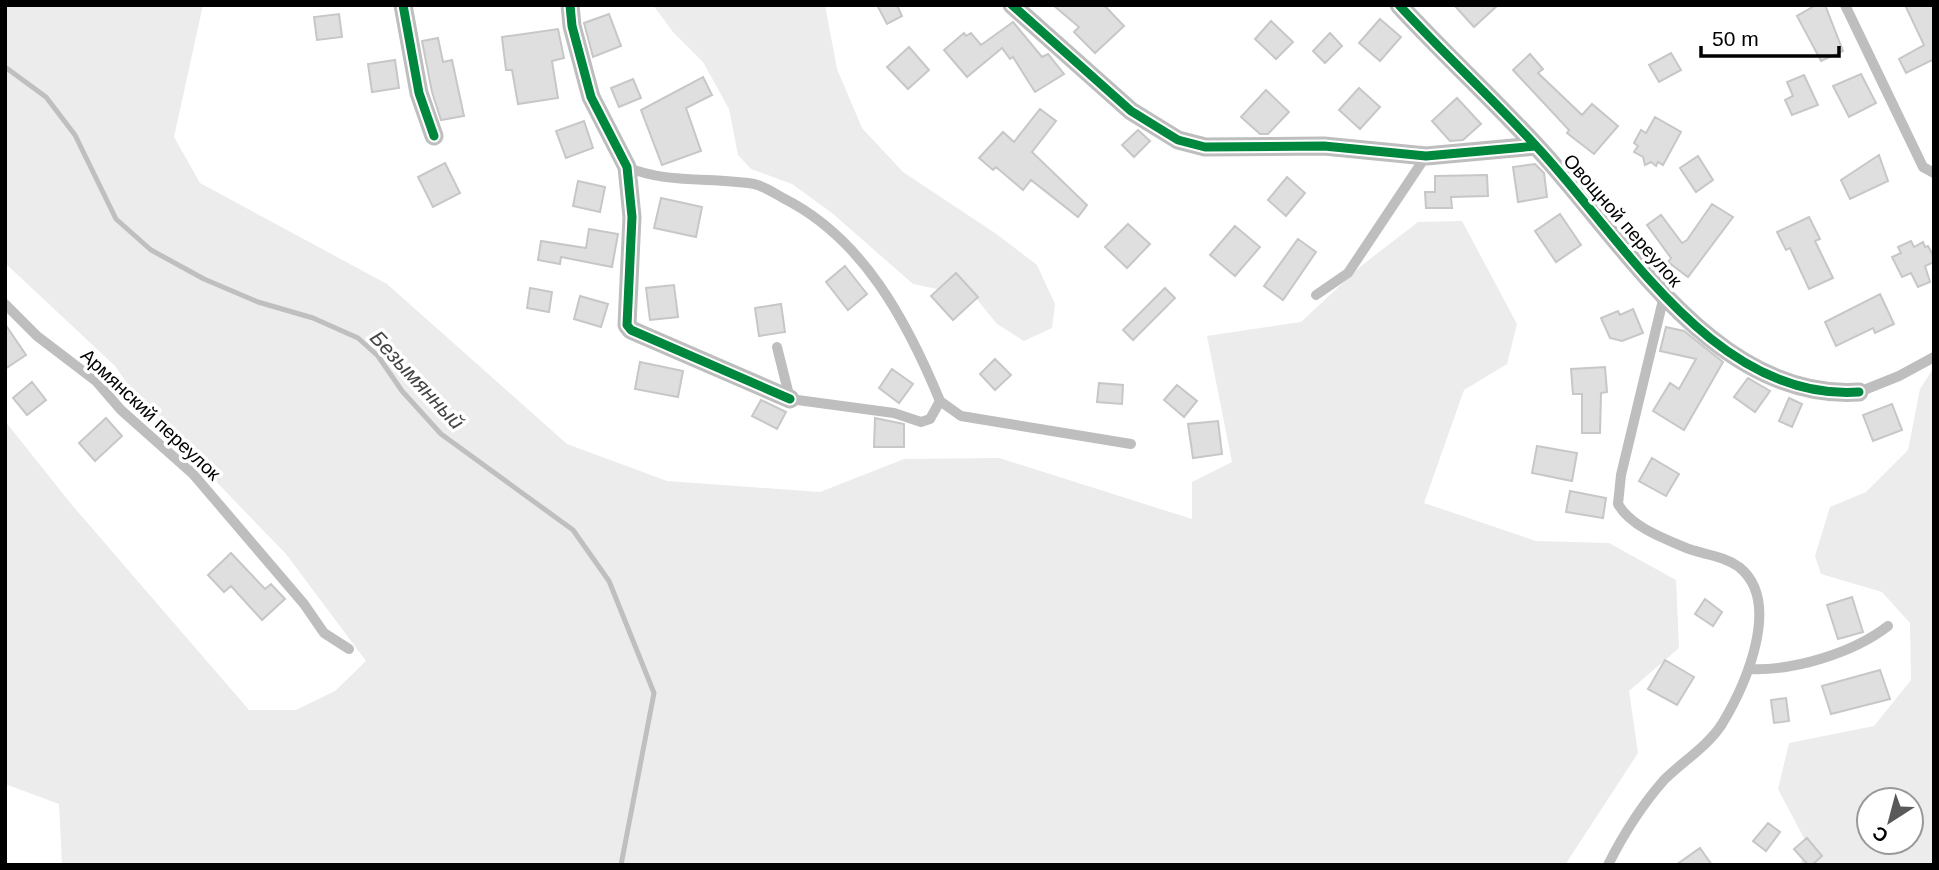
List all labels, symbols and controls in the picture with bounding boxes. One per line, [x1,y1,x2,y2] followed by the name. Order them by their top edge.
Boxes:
[1701,14,1839,58] scale bar
[1712,27,1759,50] text: 50 m
[1559,150,1686,291] street label: Овощной переулок
[366,326,469,434] water label: Безымянный
[77,344,225,485] street label: Армянский переулок
[1855,786,1925,856] north arrow
[1868,822,1892,847] text: С

